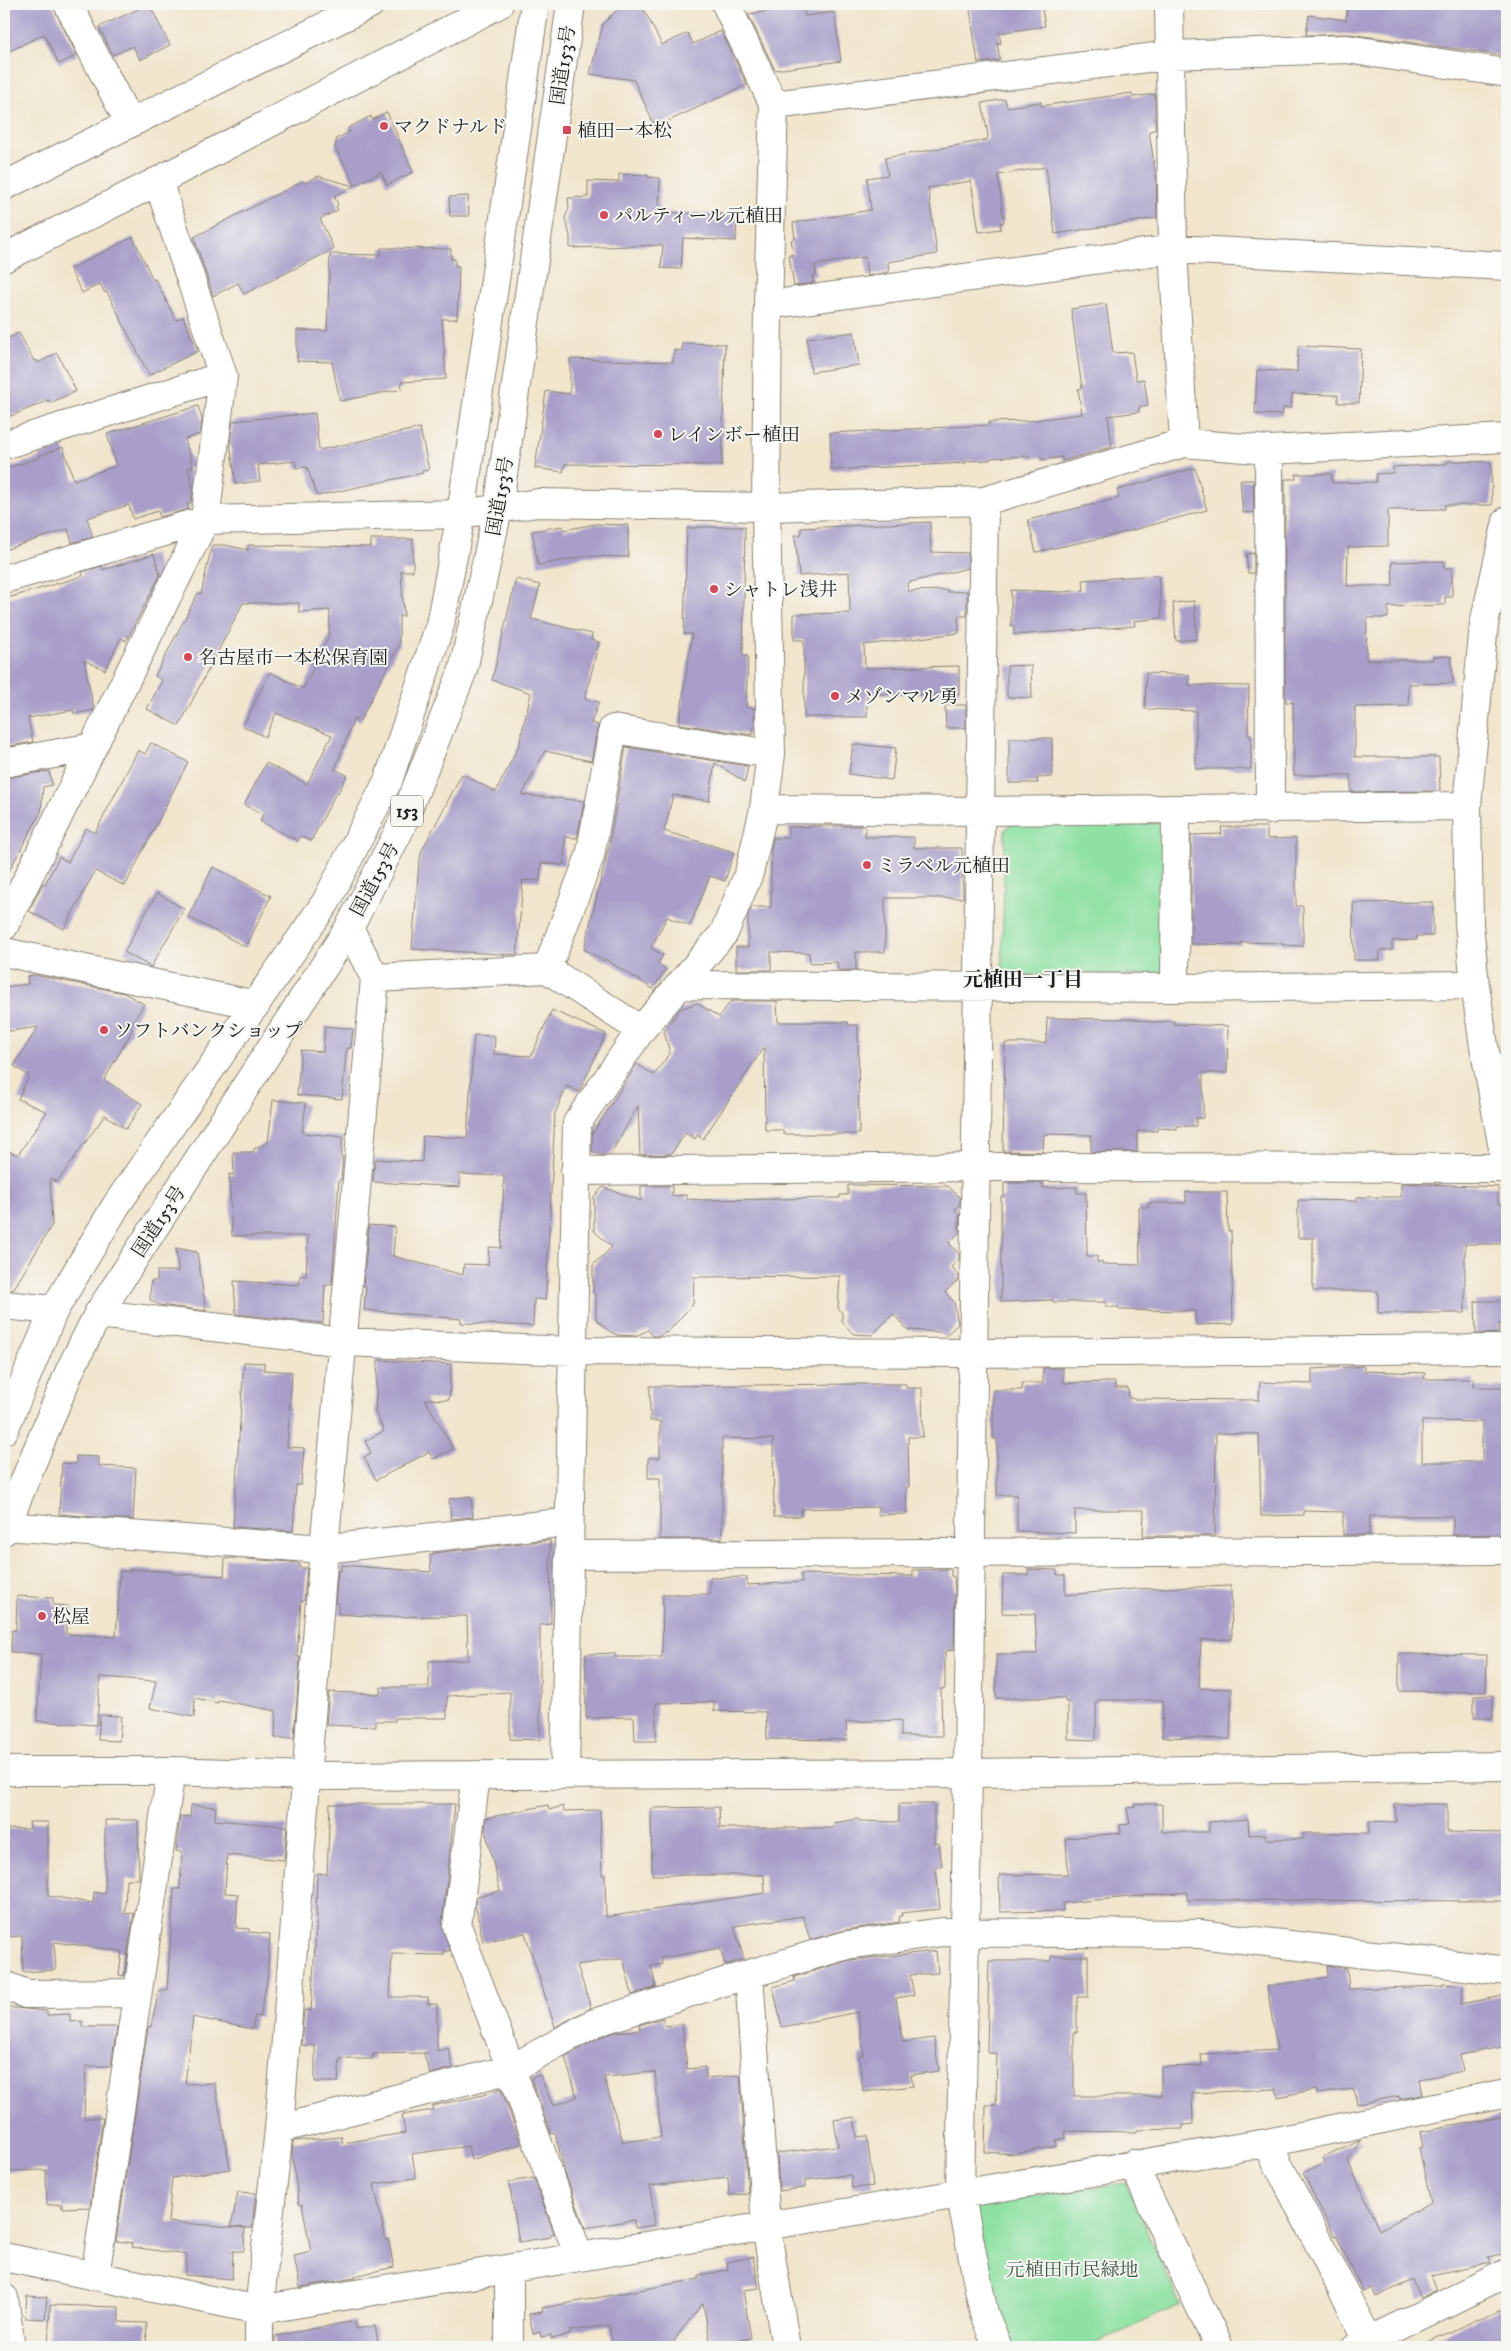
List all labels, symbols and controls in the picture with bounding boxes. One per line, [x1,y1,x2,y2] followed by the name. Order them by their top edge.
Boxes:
[547,24,580,107] street label: 国道153号
[394,116,507,139] place label: マクドナルド
[378,120,390,132] marker: マクドナルド
[577,120,672,143] place label: 植田一本松
[561,124,573,136] marker: 植田一本松
[614,205,783,228] place label: パルティール元植田
[598,209,610,221] marker: パルティール元植田
[668,424,800,447] place label: レインボー植田
[652,428,664,440] marker: レインボー植田
[482,455,519,538] street label: 国道153号
[724,579,838,602] place label: シャトレ浅井
[708,583,720,595] marker: シャトレ浅井
[198,647,388,670] place label: 名古屋市一本松保育園
[182,651,194,663] marker: 名古屋市一本松保育園
[845,686,958,709] place label: メゾンマル勇
[829,690,841,702] marker: メゾンマル勇
[391,796,423,826] road number: 153
[346,839,404,921] street label: 国道153号
[877,855,1010,878] place label: ミラベル元植田
[861,859,873,871] marker: ミラベル元植田
[963,968,1083,993] district label: 元植田一丁目
[114,1020,303,1043] place label: ソフトバンクショップ
[98,1024,110,1036] marker: ソフトバンクショップ
[128,1182,191,1262] street label: 国道153号
[52,1606,90,1629] place label: 松屋
[36,1610,48,1622] marker: 松屋
[1005,2259,1139,2282] park label: 元植田市民緑地

